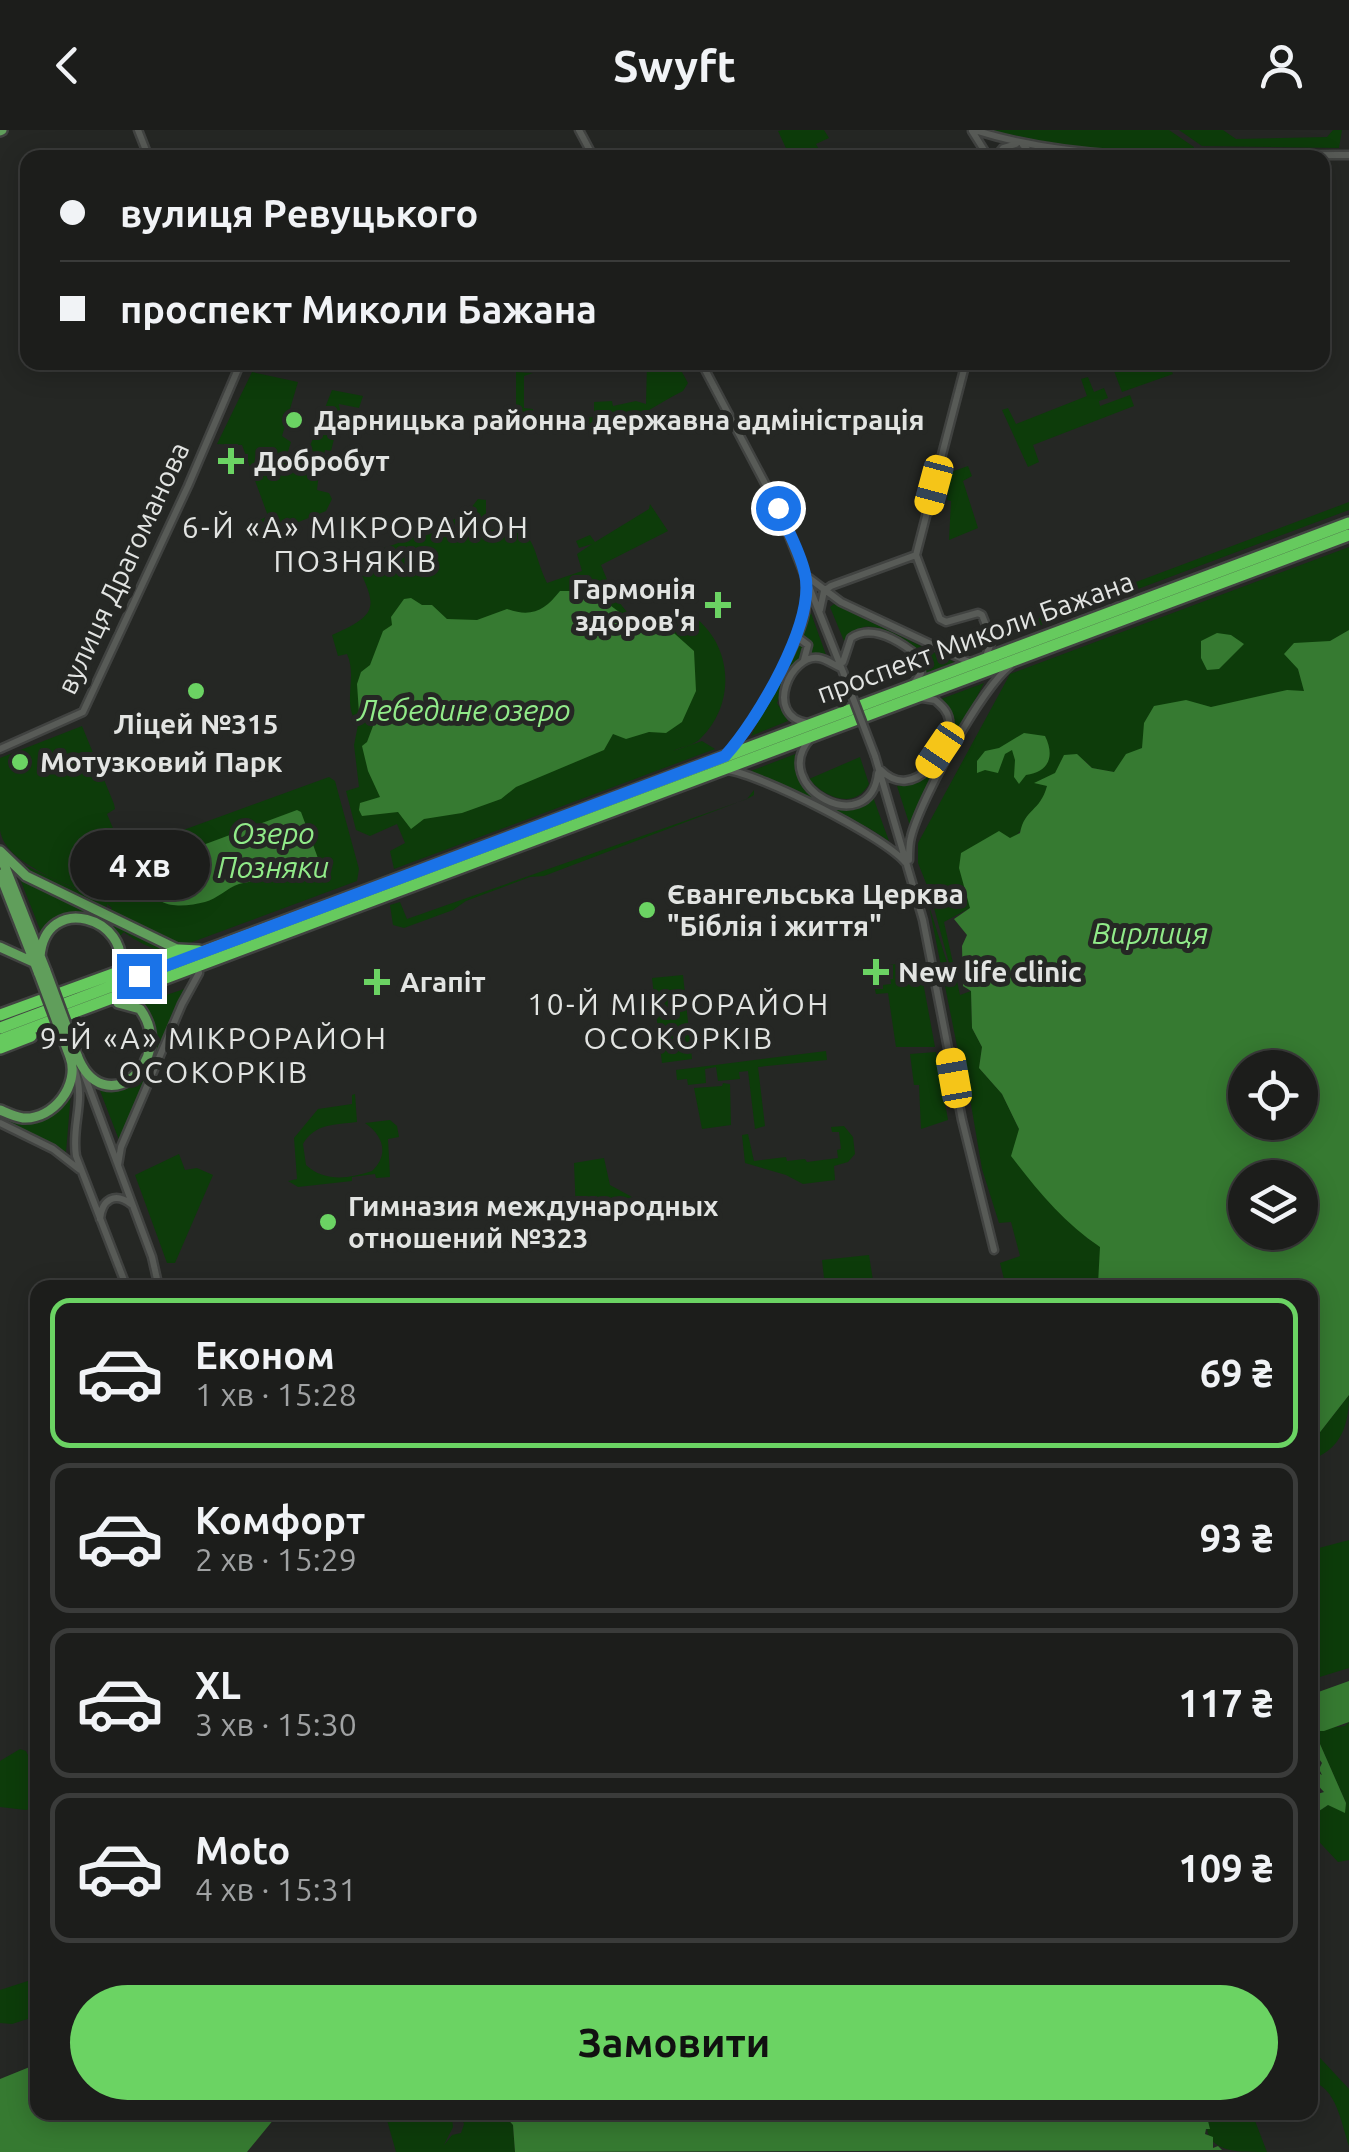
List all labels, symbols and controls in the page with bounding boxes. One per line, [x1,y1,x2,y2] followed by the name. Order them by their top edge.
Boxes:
[40,38,95,93] icon: back
[1254,38,1309,93] icon: person
[613,40,736,91] text: Swyft
[120,192,478,234] text: вулиця Ревуцького
[120,288,597,330] text: проспект Миколи Бажана
[314,404,925,435] place label: Дарницька районна державна адміністрація
[283,409,305,431] marker: Дарницька районна державна адміністрація
[51,437,195,699] street label: вулиця Драгоманова
[254,445,390,476] place label: Добробут
[218,448,244,474] marker: Добробут
[912,452,956,518] car
[756,486,801,531] route start
[182,510,530,578] district label: 6-Й «А» МІКРОРАЙОН ПОЗНЯКІВ
[812,565,1137,708] street label: проспект Миколи Бажана
[572,573,696,636] place label: Гармонія здоров'я
[705,592,731,618] marker: Гармонія здоров'я
[185,680,207,702] marker: Ліцей №315
[355,693,571,727] water label: Лебедине озеро
[113,708,279,739] place label: Ліцей №315
[911,717,969,783] car
[40,746,282,777] place label: Мотузковий Парк
[9,751,31,773] marker: Мотузковий Парк
[217,816,329,884] water label: Озеро Позняки
[69,831,209,901] callout: 4 хв
[109,847,171,883] text: 4 хв
[667,878,964,941] place label: Євангельська Церква "Біблія і життя"
[636,899,658,921] marker: Євангельська Церква "Біблія і життя"
[1092,916,1208,950] water label: Вирлиця
[117,954,162,999] route end
[898,956,1082,987] place label: New life clinic
[863,959,889,985] marker: New life clinic
[400,966,486,997] place label: Агапіт
[364,969,390,995] marker: Агапіт
[527,987,831,1055] district label: 10-Й МІКРОРАЙОН ОСОКОРКІВ
[40,1021,388,1089] district label: 9-Й «А» МІКРОРАЙОН ОСОКОРКІВ
[934,1046,974,1110] car
[1228,1050,1318,1250] map controls
[1228,1050,1318,1140] button: locate
[1228,1160,1318,1250] button: layers
[348,1190,718,1253] place label: Гимназия международных отношений №323
[317,1211,339,1233] marker: Гимназия международных отношений №323
[75,1328,165,1418] icon: car
[195,1334,335,1376] text: Економ
[1200,1352,1273,1394] text: 69 ₴
[195,1376,357,1412] text: 1 хв · 15:28
[75,1493,165,1583] icon: car
[195,1499,365,1541] text: Комфорт
[1200,1517,1273,1559] text: 93 ₴
[195,1541,357,1577] text: 2 хв · 15:29
[75,1658,165,1748] icon: car
[195,1664,241,1706] text: XL
[1178,1682,1273,1724] text: 117 ₴
[195,1706,357,1742] text: 3 хв · 15:30
[75,1823,165,1913] icon: car
[195,1829,290,1871] text: Moto
[1178,1847,1273,1889] text: 109 ₴
[195,1871,357,1907] text: 4 хв · 15:31
[70,1985,1278,2100] button: Замовити

